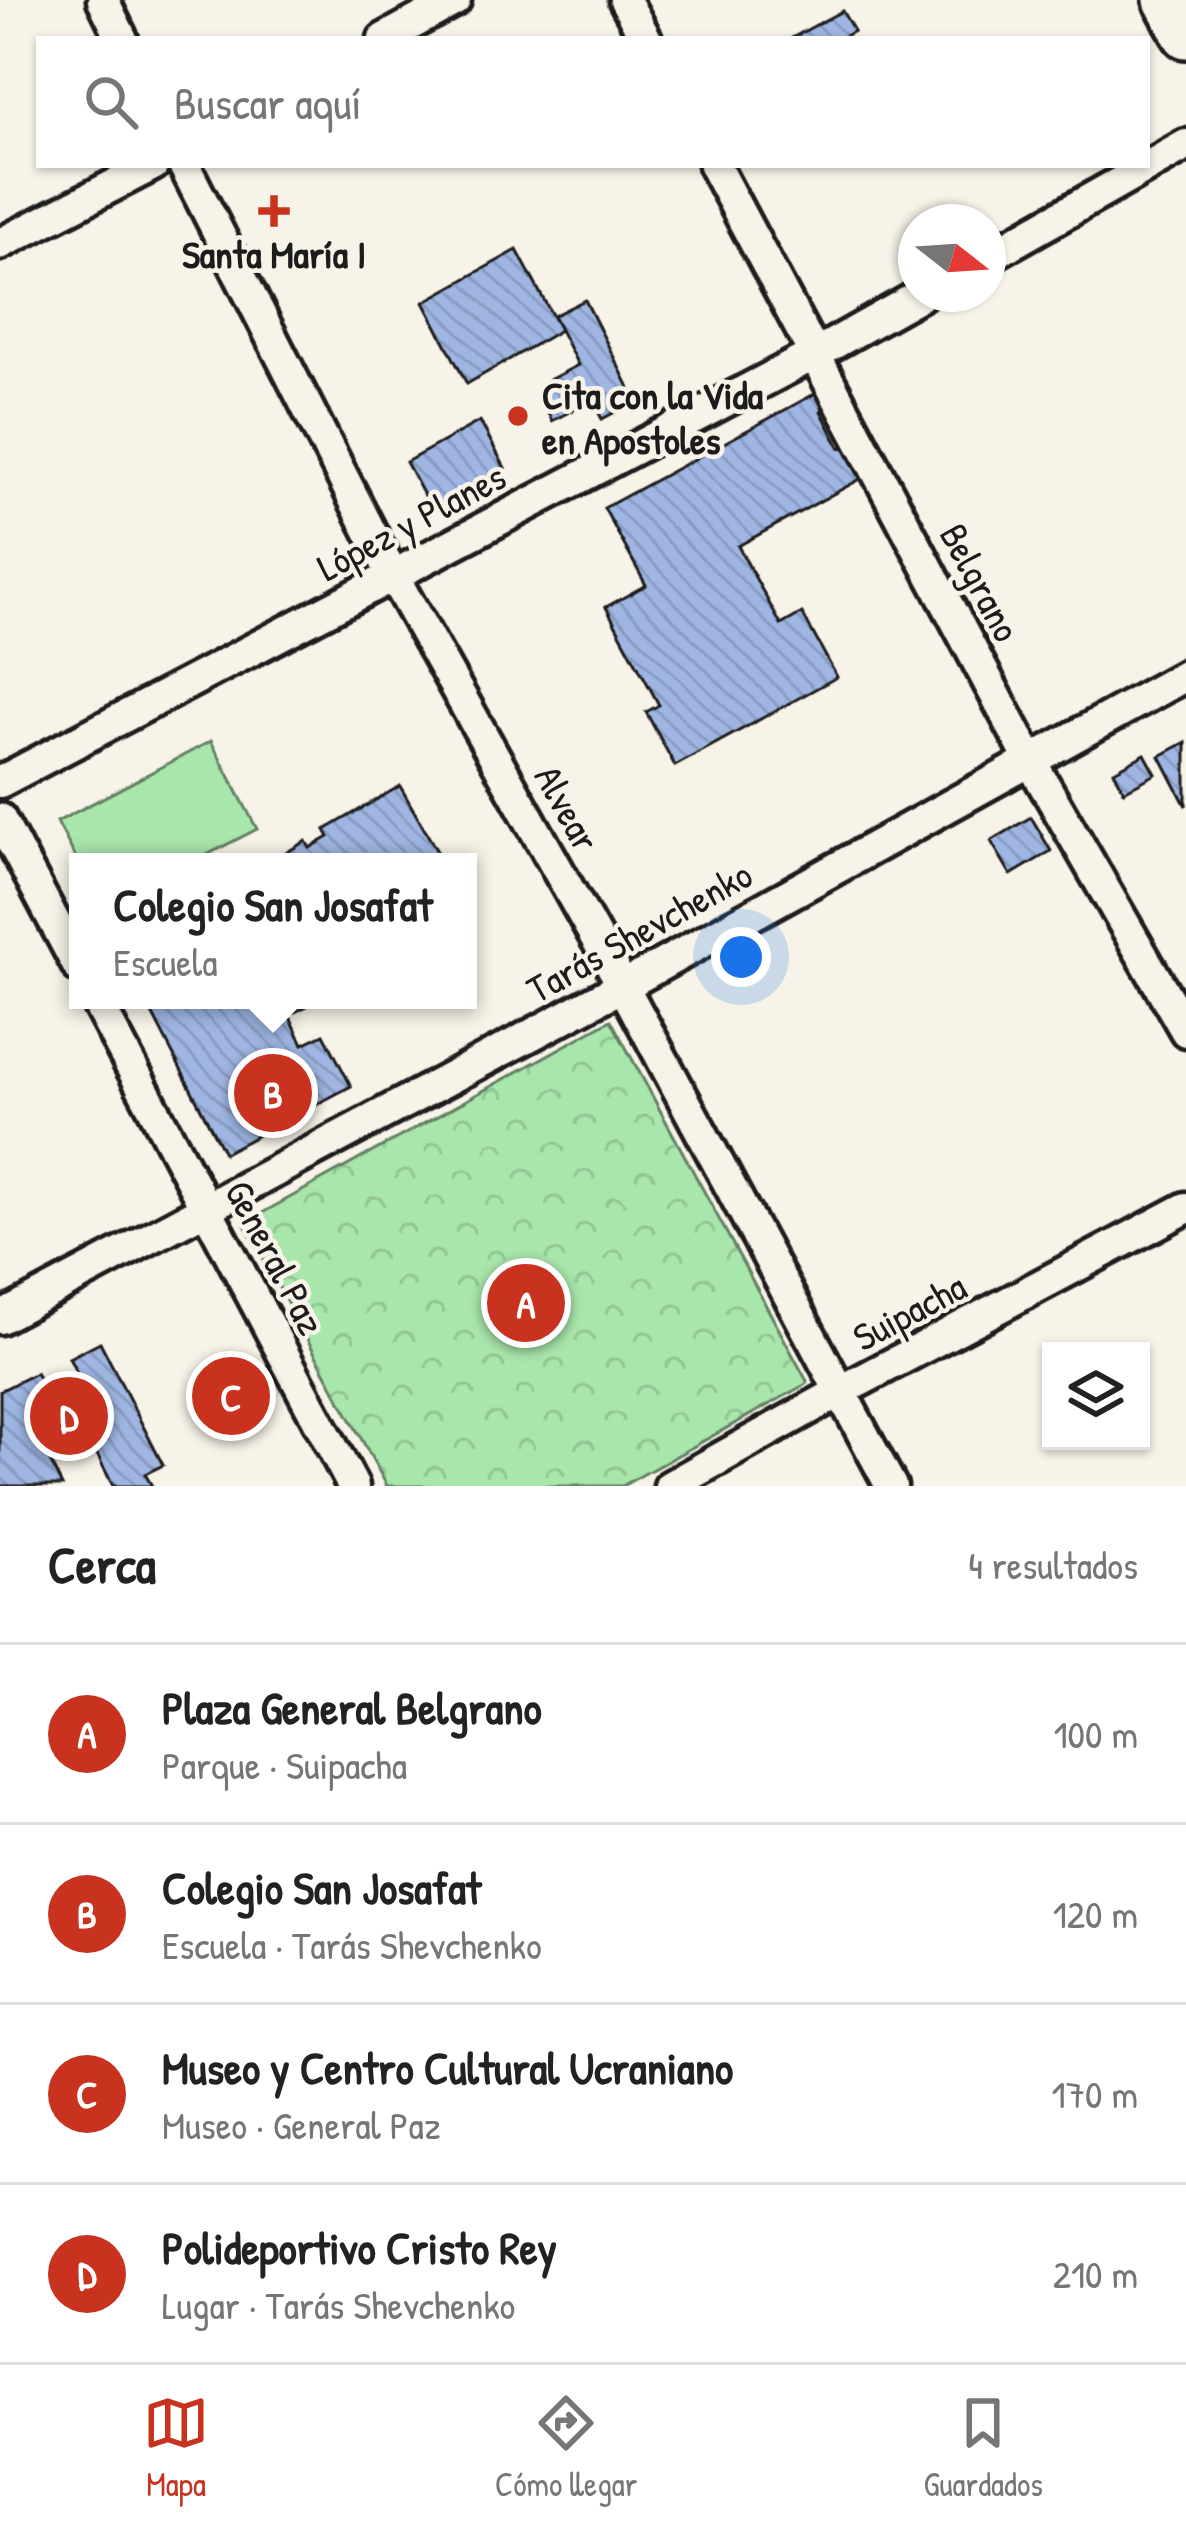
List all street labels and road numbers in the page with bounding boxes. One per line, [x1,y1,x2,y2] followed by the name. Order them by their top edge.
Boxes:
[308,449,514,593] street label: López y Planes
[928,514,1034,650] street label: Belgrano
[523,755,613,861] street label: Alvear
[517,847,761,1015] street label: Tarás Shevchenko
[213,1170,339,1344] street label: General Paz
[843,1259,975,1363] street label: Suipacha

